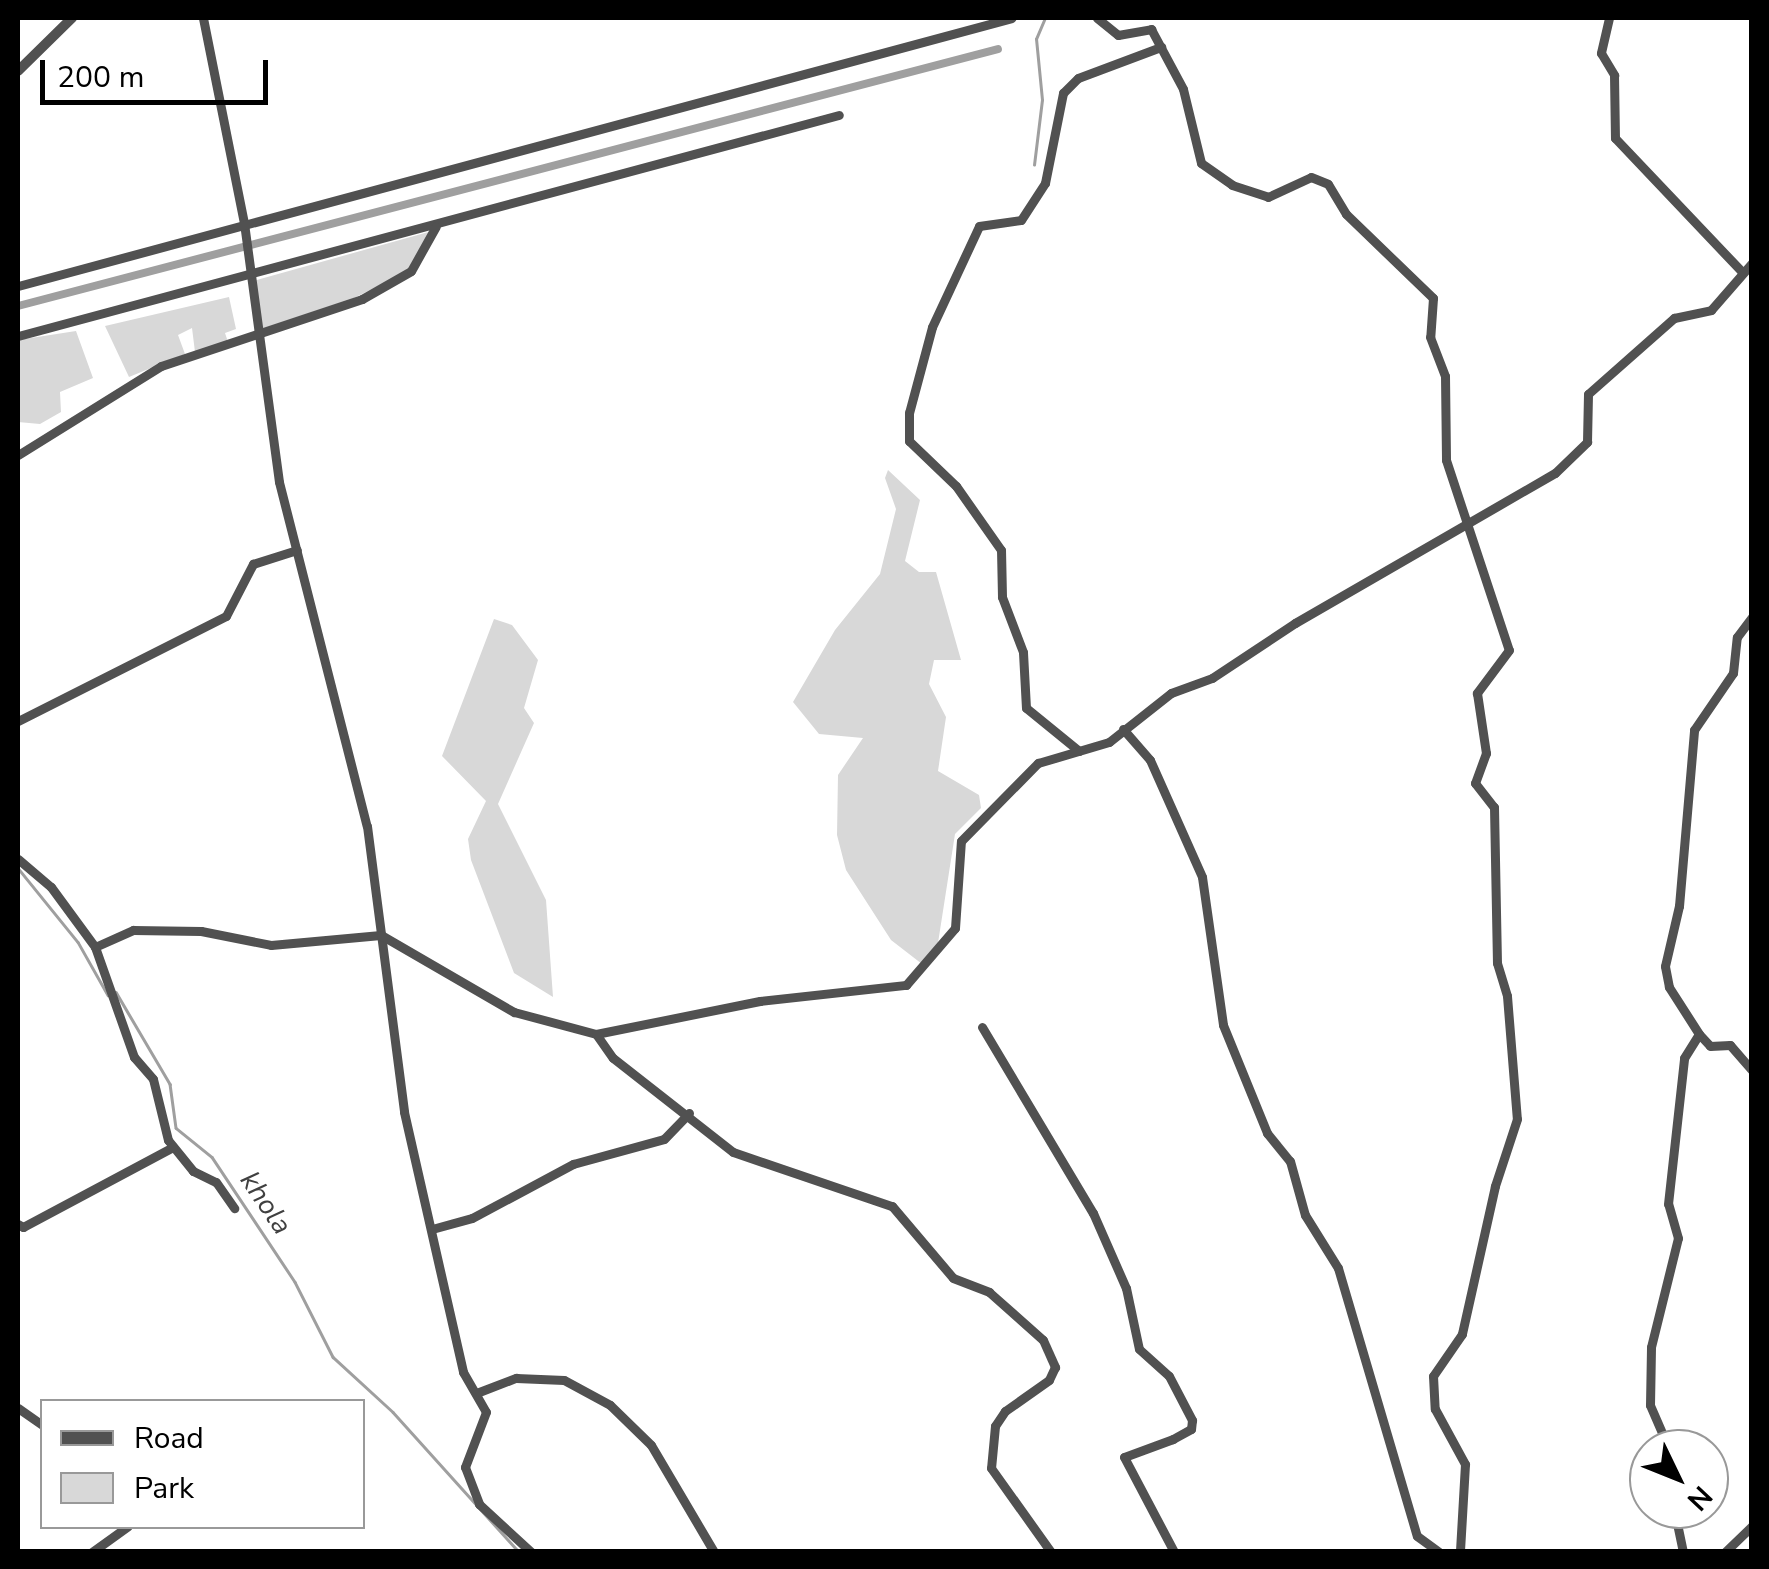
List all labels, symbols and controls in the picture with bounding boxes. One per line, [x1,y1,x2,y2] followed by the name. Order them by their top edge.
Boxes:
[45,40,272,102] scale bar
[57,57,144,98] text: 200 m
[233,1165,299,1241] water label: khola
[40,1399,365,1529] legend
[134,1418,204,1459] text: Road
[1629,1429,1729,1529] north arrow
[134,1468,194,1509] text: Park
[1678,1477,1721,1519] text: N

